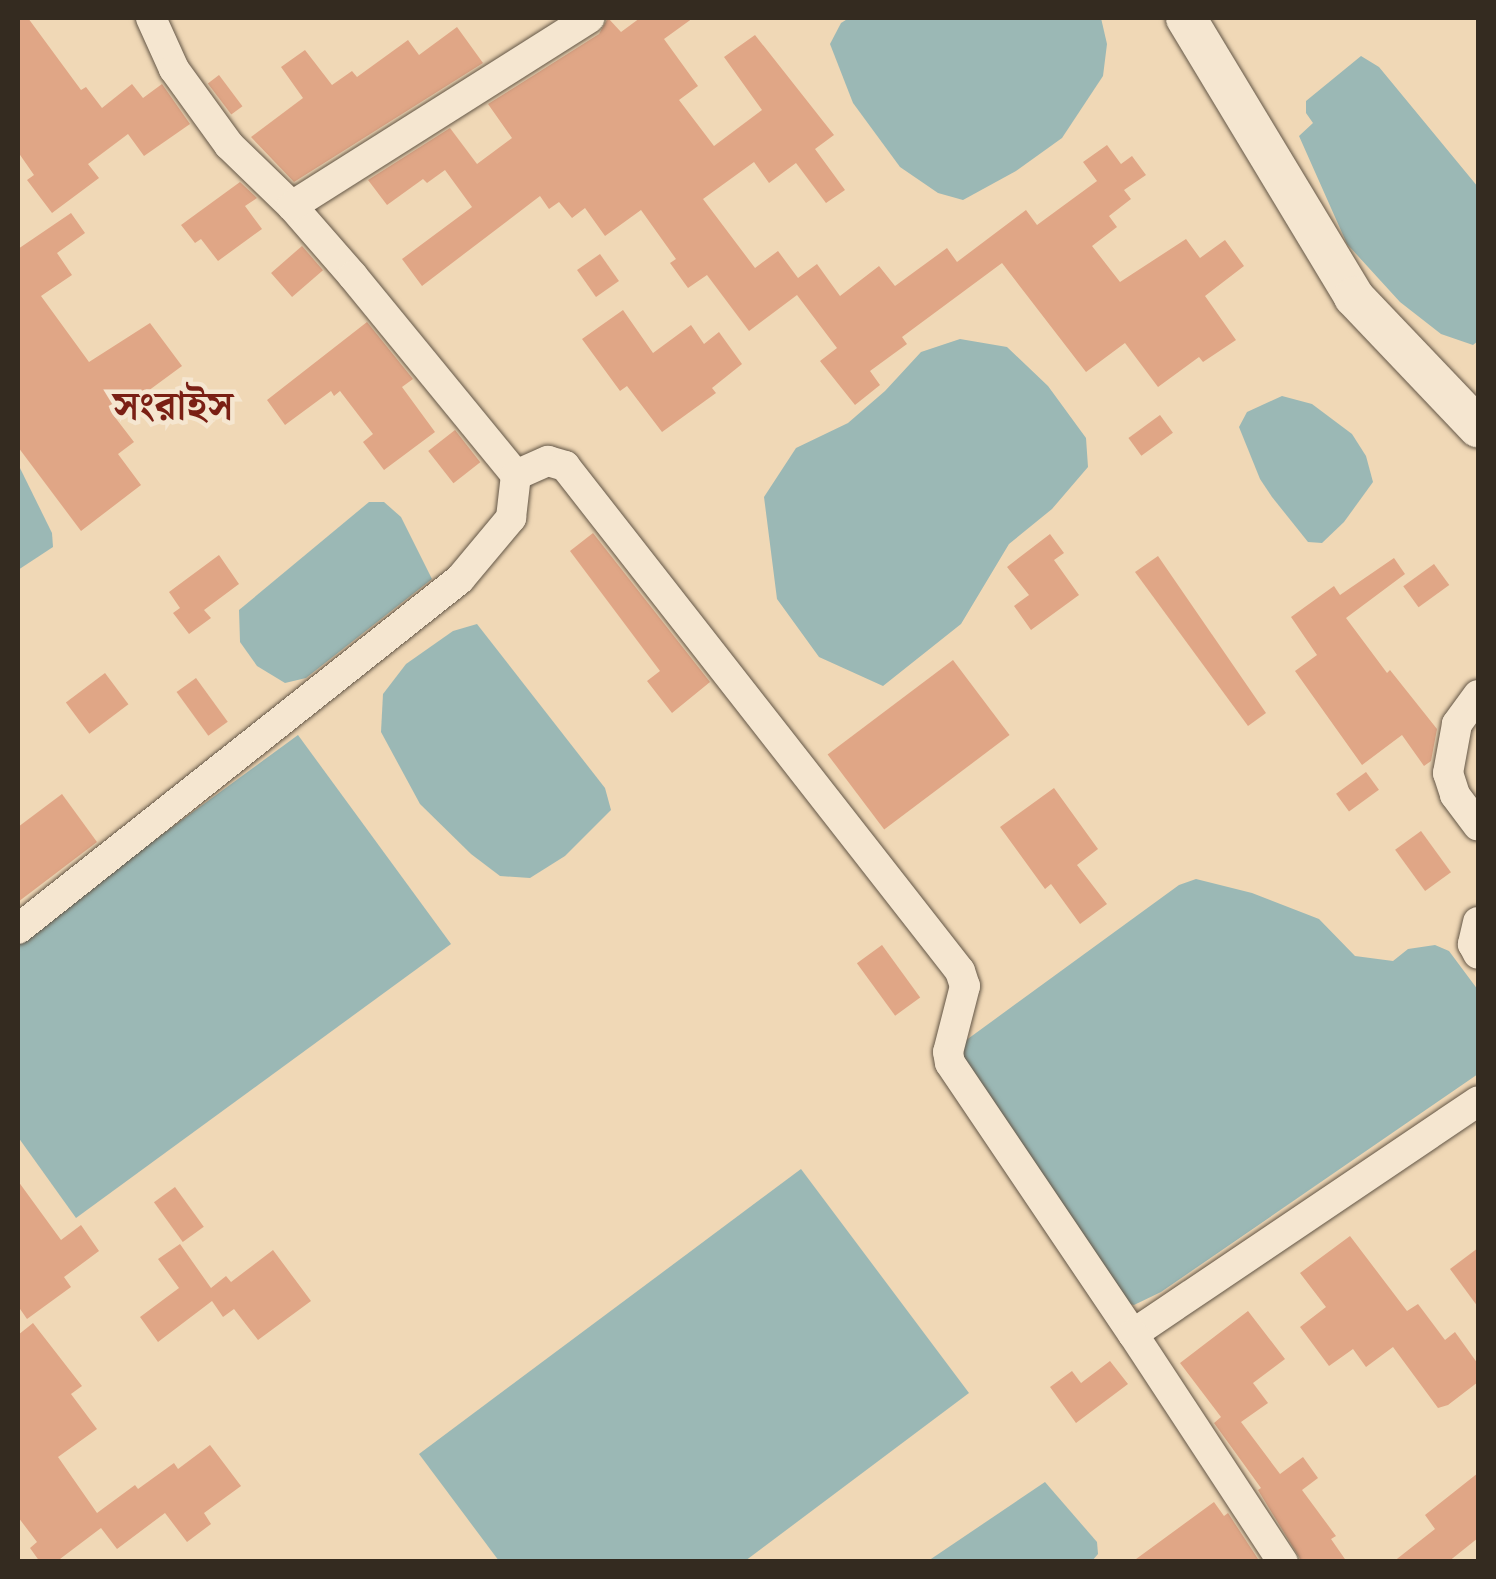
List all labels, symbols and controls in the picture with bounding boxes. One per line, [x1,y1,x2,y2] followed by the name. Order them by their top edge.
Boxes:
[113,384,233,432] district label: সংরাইস

